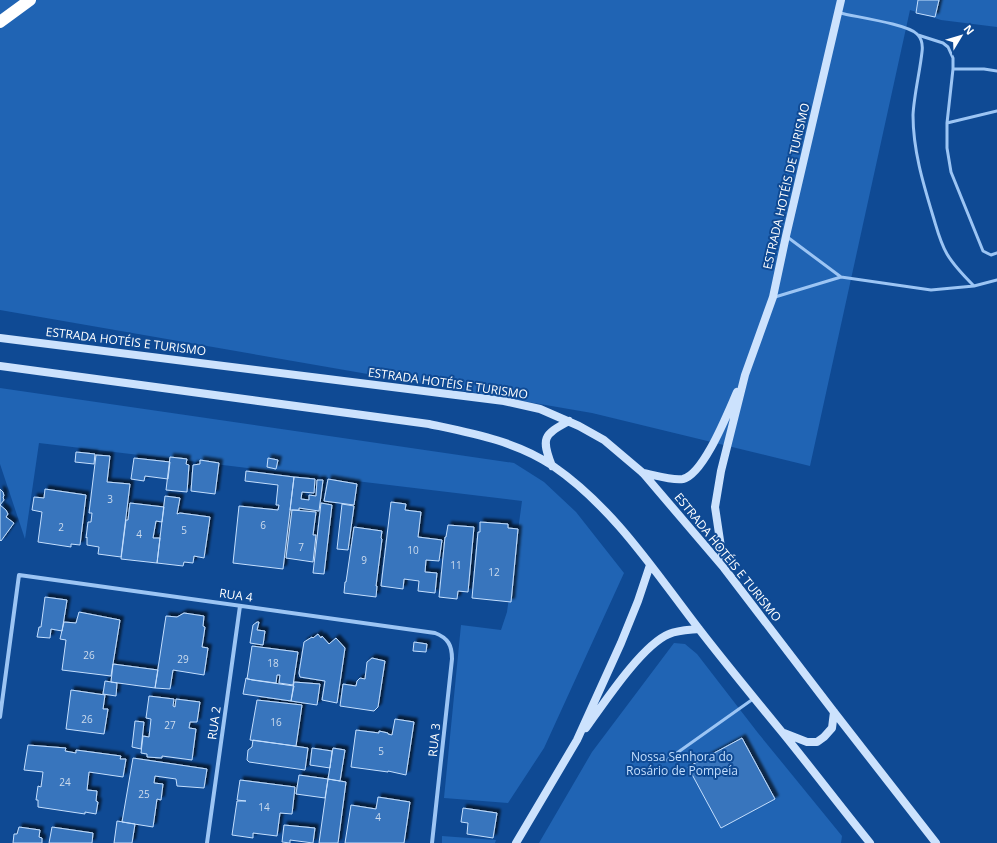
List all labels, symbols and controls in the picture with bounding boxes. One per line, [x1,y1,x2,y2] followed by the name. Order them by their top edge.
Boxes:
[941,16,981,56] north arrow
[961,21,978,38] text: N
[759,101,813,271] street label: ESTRADA HOTÉIS DE TURISMO
[45,323,207,359] street label: ESTRADA HOTÉIS E TURISMO
[367,363,529,403] street label: ESTRADA HOTÉIS E TURISMO
[671,489,785,625] street label: ESTRADA HOTÉIS E TURISMO
[107,492,113,506] house number: 3
[260,518,266,532] house number: 6
[58,520,64,534] house number: 2
[181,523,187,537] house number: 5
[136,527,142,541] house number: 4
[298,540,304,554] house number: 7
[407,543,419,557] house number: 10
[361,553,367,567] house number: 9
[450,558,462,572] house number: 11
[488,565,500,579] house number: 12
[218,584,254,606] street label: RUA 4
[83,648,95,662] house number: 26
[177,652,189,666] house number: 29
[267,656,279,670] house number: 18
[203,705,225,741] street label: RUA 2
[81,712,93,726] house number: 26
[270,715,282,729] house number: 16
[164,718,176,732] house number: 27
[424,722,444,758] street label: RUA 3
[378,744,384,758] house number: 5
[626,748,738,779] park label: Nossa Senhora do Rosário de Pompeía
[59,775,71,789] house number: 24
[138,787,150,801] house number: 25
[258,800,270,814] house number: 14
[375,810,381,824] house number: 4

